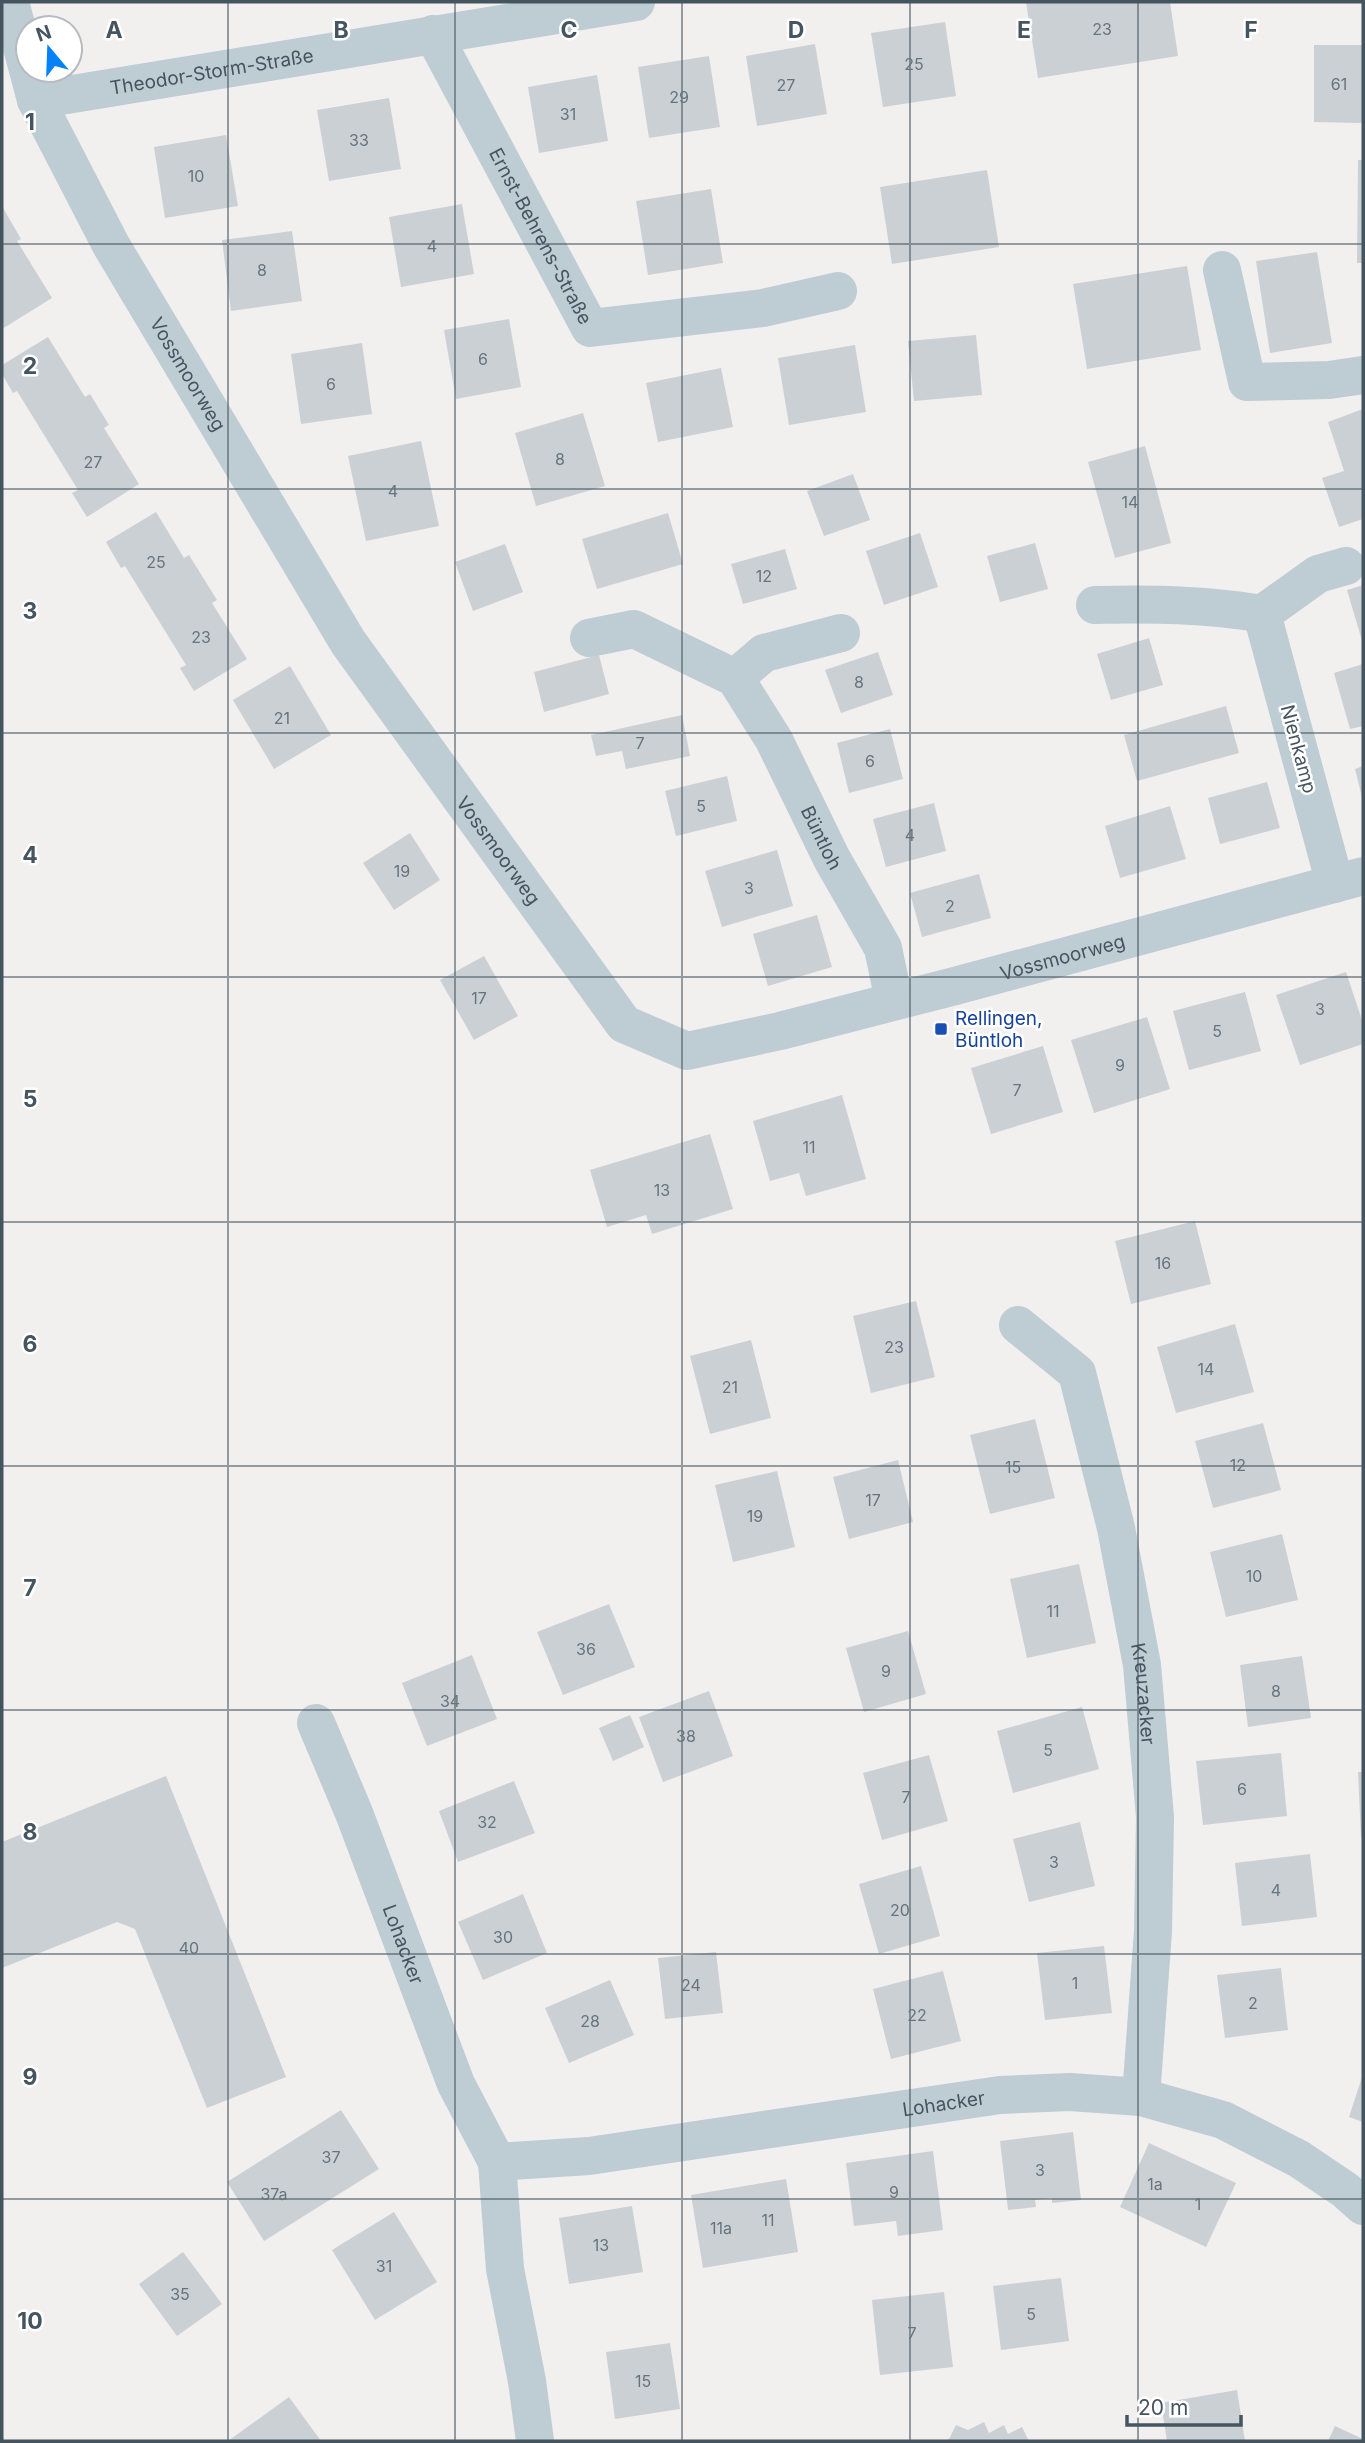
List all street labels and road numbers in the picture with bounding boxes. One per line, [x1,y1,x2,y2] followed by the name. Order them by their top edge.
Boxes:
[108,44,315,100] street label: Theodor-Storm-Straße
[484,144,597,328] street label: Ernst-Behrens-Straße
[145,313,230,435] street label: Vossmoorweg
[1276,702,1321,796] street label: Nienkamp
[451,792,545,909] street label: Vossmoorweg
[796,802,847,874] street label: Büntloh
[998,930,1128,985] street label: Vossmoorweg
[1126,1641,1160,1746] street label: Kreuzacker
[378,1902,428,1987] street label: Lohacker
[901,2086,986,2121] street label: Lohacker

